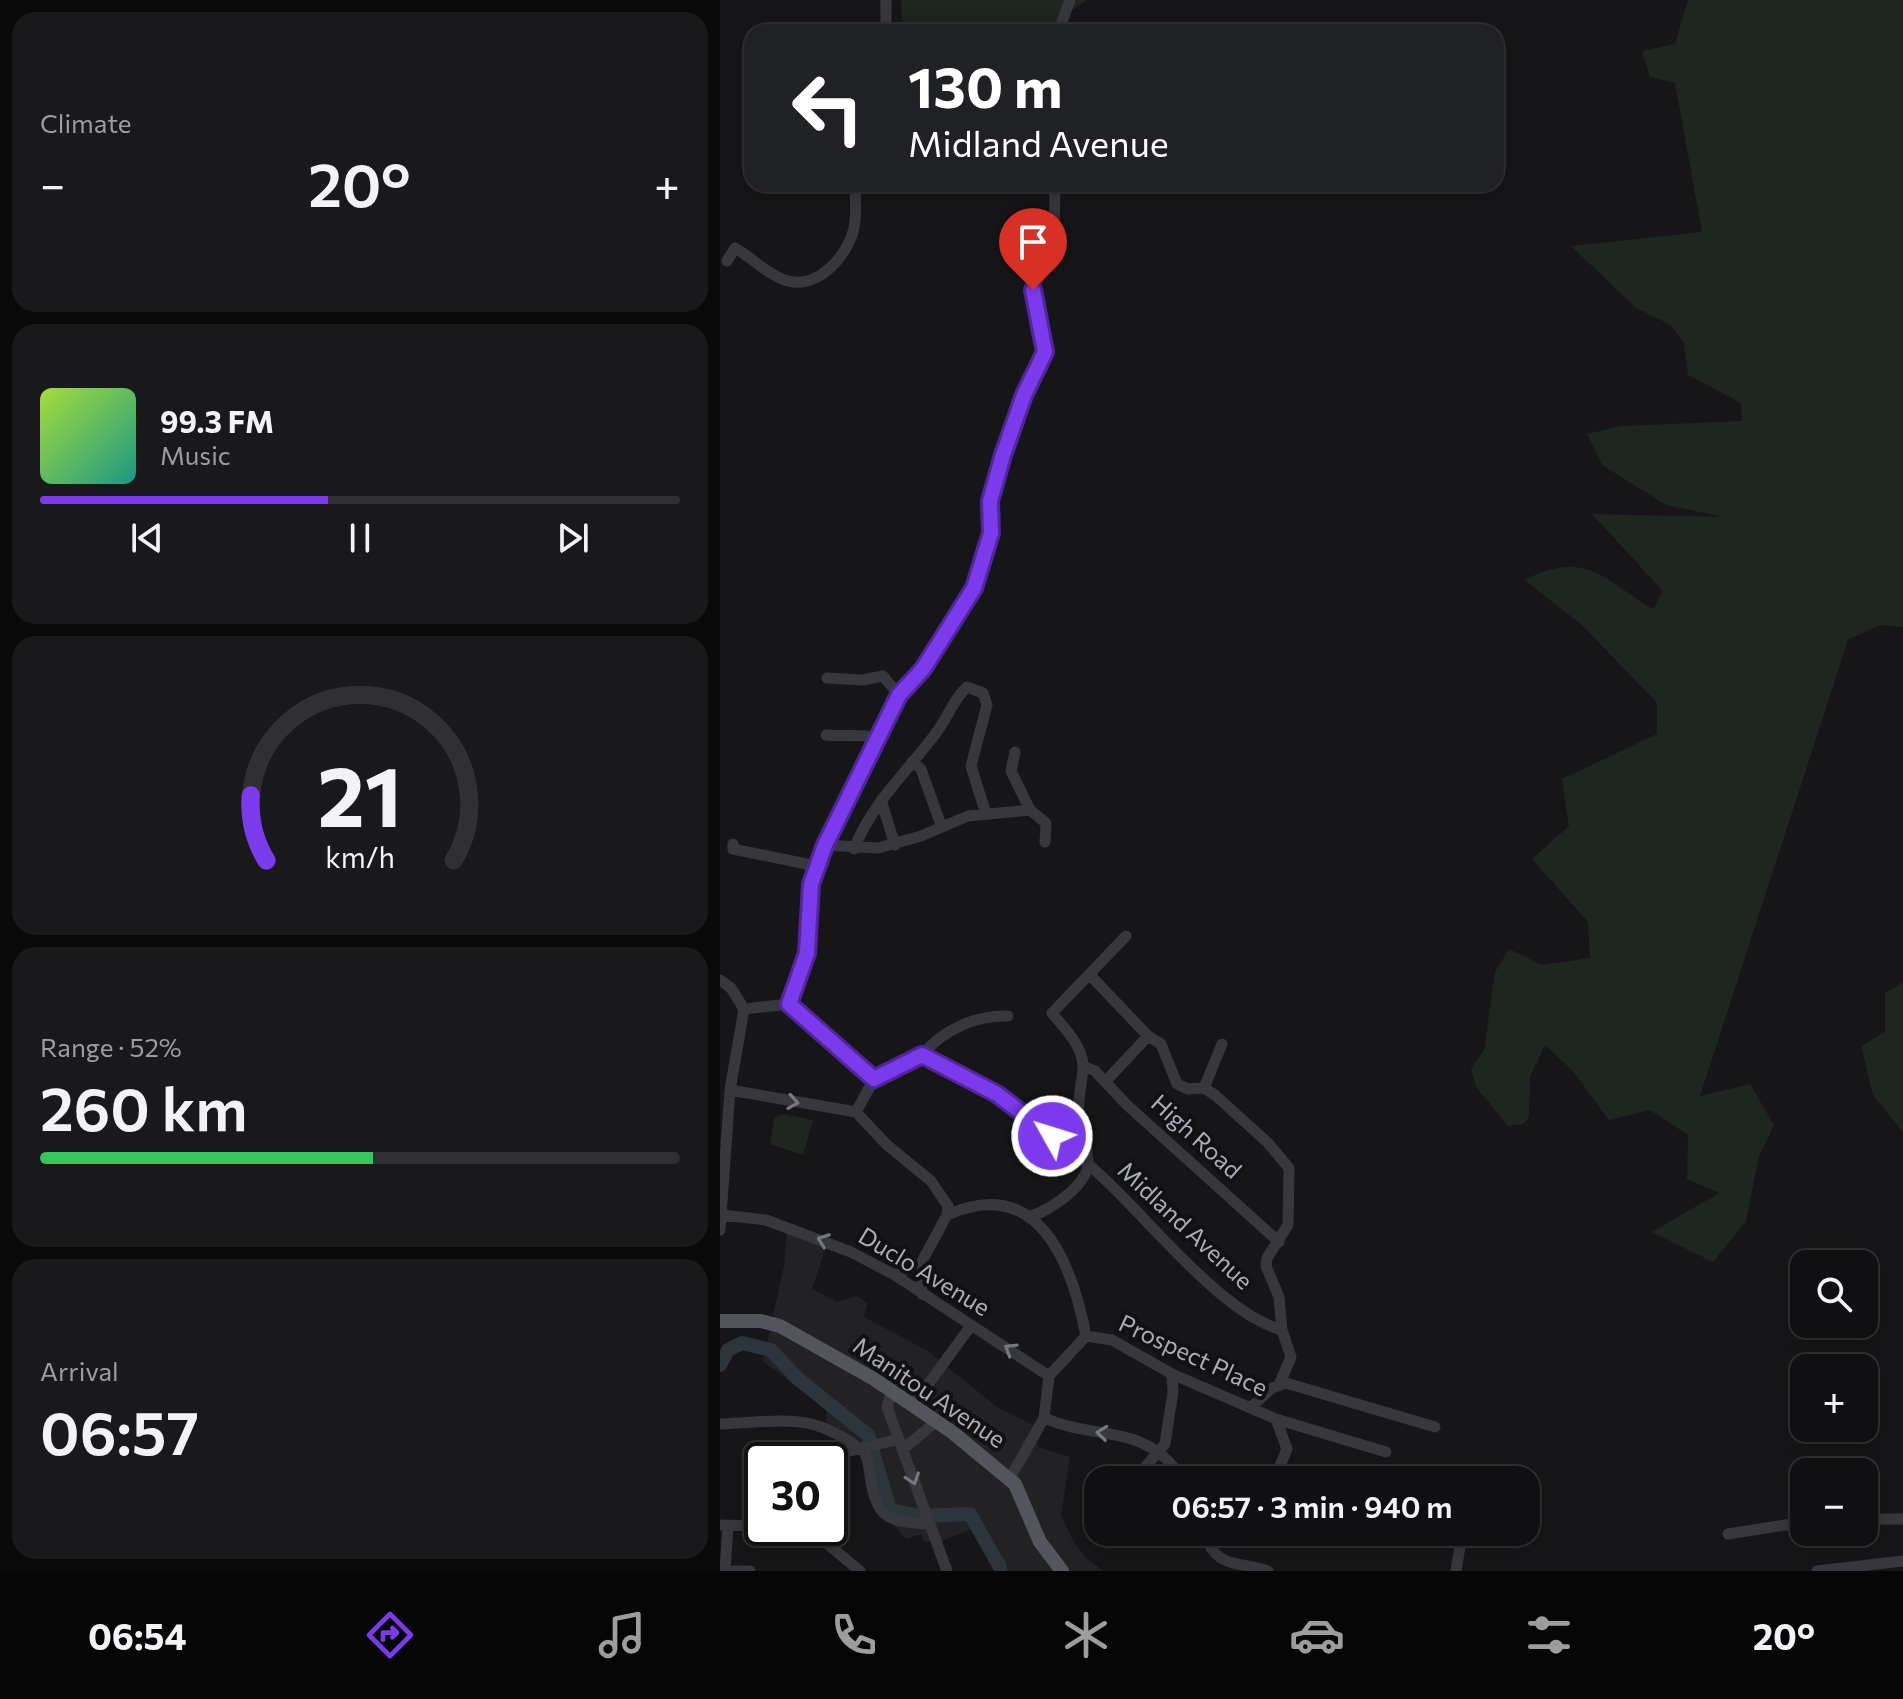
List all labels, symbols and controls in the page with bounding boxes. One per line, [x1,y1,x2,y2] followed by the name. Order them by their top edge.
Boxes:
[908,51,1063,120] text: 130 m
[776,56,880,160] icon: left
[40,107,132,138] text: Climate
[908,120,1169,164] text: Midland Avenue
[308,146,411,219] text: 20°
[40,156,65,210] text: −
[654,156,680,210] text: +
[999,208,1067,290] pin
[1011,220,1055,264] icon: arrive
[160,402,274,439] text: 99.3 FM
[160,439,231,470] text: Music
[125,516,169,560] icon: previous
[338,516,382,560] icon: pause
[551,516,595,560] icon: next
[318,742,402,844] text: 21
[325,840,395,875] text: km/h
[40,1031,182,1062] text: Range · 52%
[40,1070,248,1143] text: 260 km
[1146,1088,1248,1184] street label: High Road
[786,1093,800,1110] one-way arrow
[1010,1094,1094,1178] position arrow
[1113,1155,1259,1295] street label: Midland Avenue
[854,1220,996,1321] street label: Duclo Avenue
[817,1233,831,1250] one-way arrow
[1790,1250,1878,1546] map controls
[1790,1250,1878,1338] button: search
[1115,1308,1273,1402] street label: Prospect Place
[848,1330,1011,1453] street label: Manitou Avenue
[1004,1344,1019,1359] one-way arrow
[1790,1354,1878,1442] button: +
[40,1355,119,1386] text: Arrival
[40,1394,199,1467] text: 06:57
[1095,1424,1108,1441] one-way arrow
[744,1442,848,1546] speed limit sign: 30
[1790,1458,1878,1546] button: −
[904,1471,920,1485] one-way arrow
[1172,1487,1452,1524] text: 06:57 · 3 min · 940 m
[362,1607,418,1663] icon: directions
[594,1607,650,1663] icon: music
[826,1607,882,1663] icon: phone
[1058,1607,1114,1663] icon: climate
[1289,1607,1345,1663] icon: car
[1521,1607,1577,1663] icon: filters
[88,1613,187,1657] text: 06:54
[1753,1613,1815,1657] text: 20°

